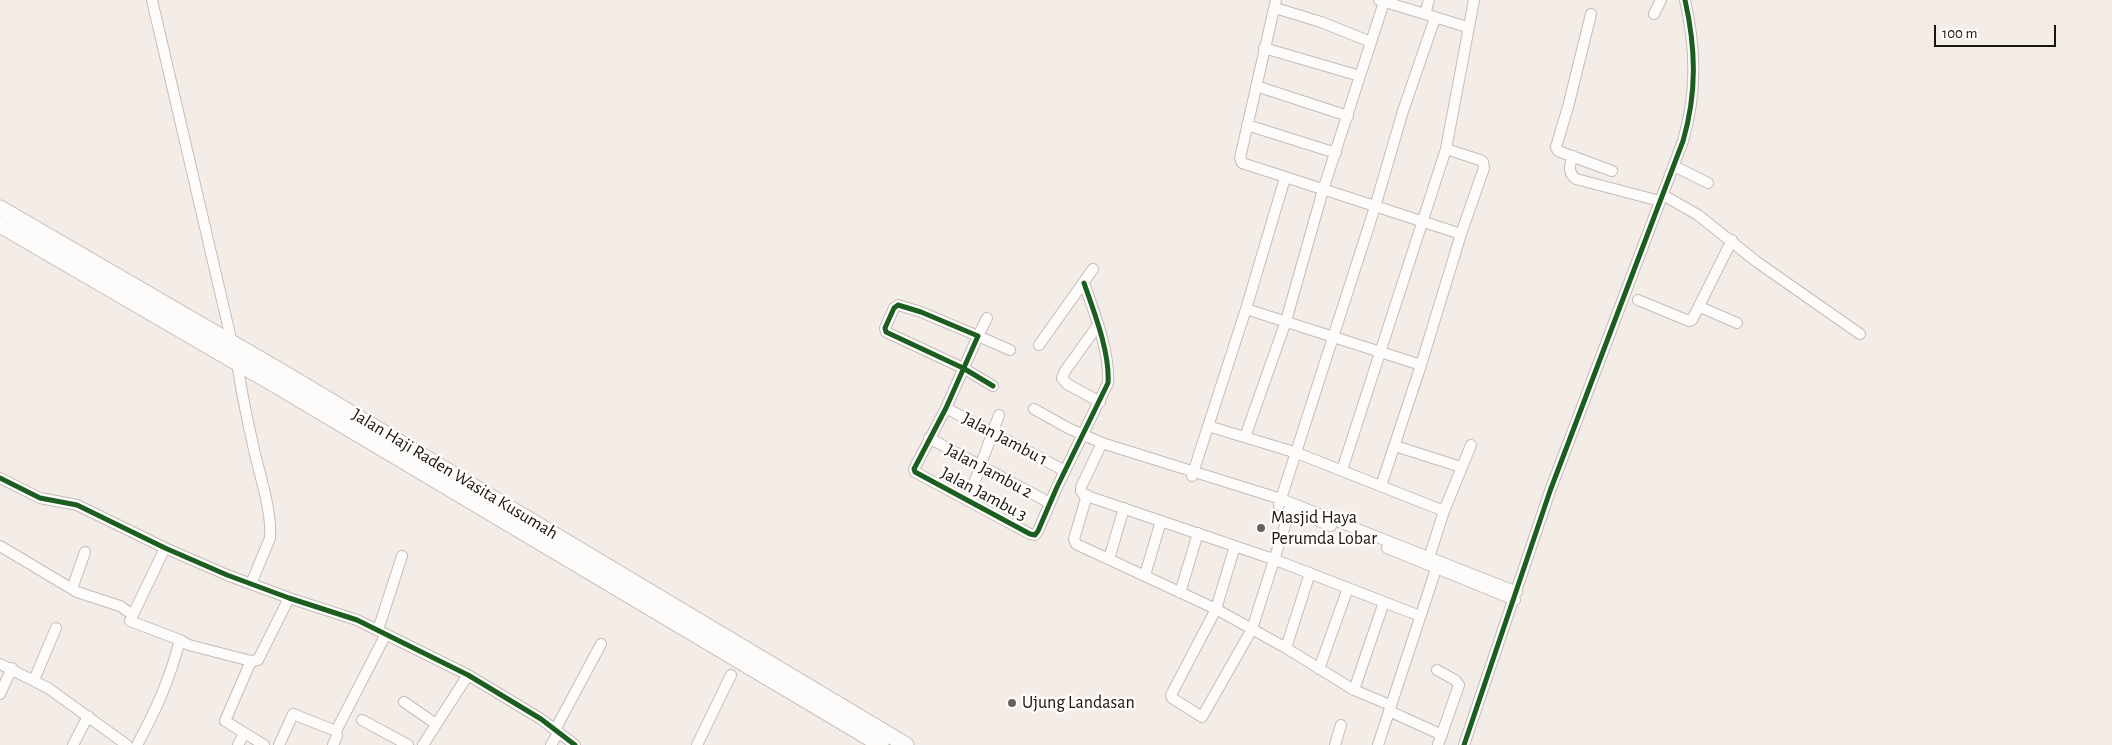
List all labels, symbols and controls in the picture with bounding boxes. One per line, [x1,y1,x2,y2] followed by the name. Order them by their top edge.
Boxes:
[1937,15,2060,47] scale bar
[1942,26,1977,41] text: 100 m
[348,404,562,544] street label: Jalan Haji Raden Wasita Kusumah
[959,407,1051,471] street label: Jalan Jambu 1
[942,439,1036,503] street label: Jalan Jambu 2
[937,462,1031,526] street label: Jalan Jambu 3
[1271,507,1377,550] place label: Masjid Haya Perumda Lobar
[1255,522,1267,534] marker: Masjid Haya Perumda Lobar
[1022,692,1135,714] place label: Ujung Landasan
[1006,697,1018,709] marker: Ujung Landasan

